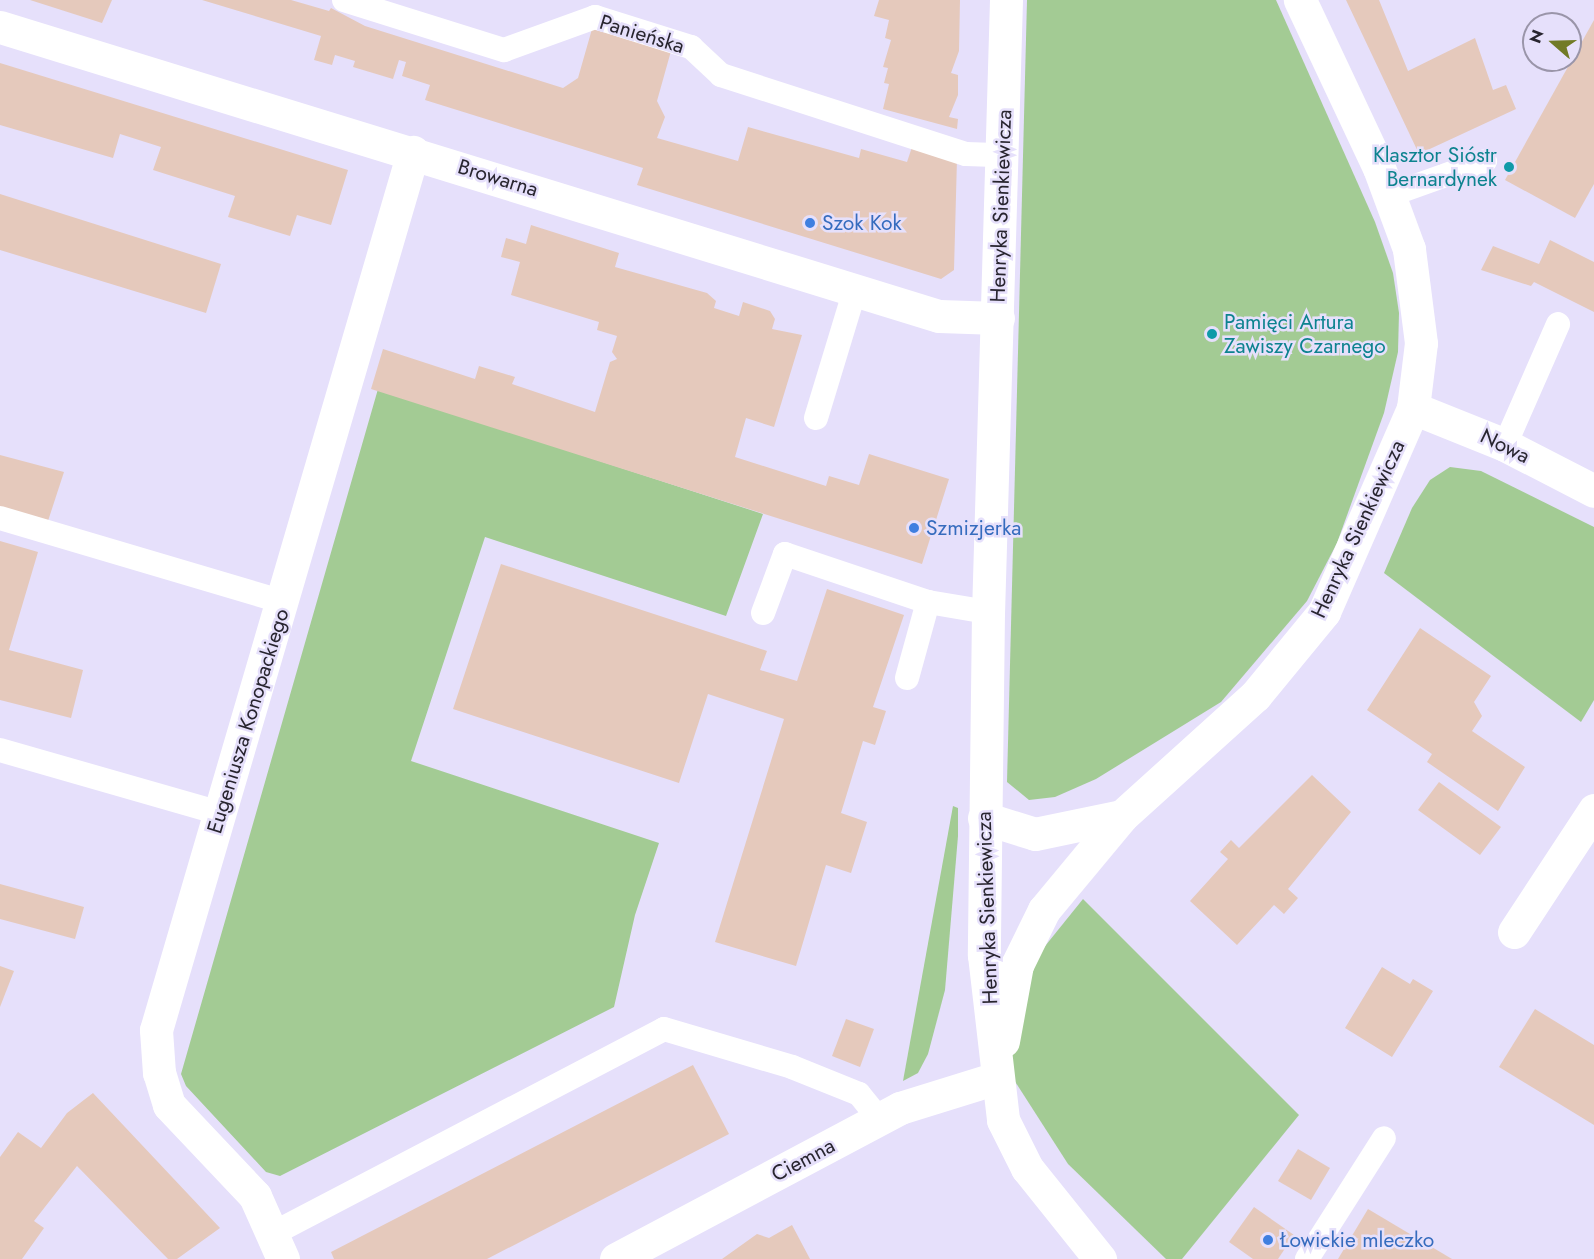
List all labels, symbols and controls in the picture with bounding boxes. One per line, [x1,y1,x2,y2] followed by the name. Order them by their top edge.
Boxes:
[597,9,687,59] street label: Panieńska
[1522,12,1582,72] north arrow
[1524,26,1549,46] text: N
[985,109,1017,303] street label: Henryka Sienkiewicza
[1373,142,1497,192] place label: Klasztor Sióstr Bernardynek
[455,154,541,202] street label: Browarna
[1502,160,1516,174] marker: Klasztor Sióstr Bernardynek
[822,210,902,236] place label: Szok Kok
[803,216,817,230] marker: Szok Kok
[1224,309,1386,359] place label: Pamięci Artura Zawiszy Czarnego
[1205,327,1219,341] marker: Pamięci Artura Zawiszy Czarnego
[1476,423,1534,469] street label: Nowa
[1306,436,1410,622] street label: Henryka Sienkiewicza
[926,515,1021,541] place label: Szmizjerka
[907,521,921,535] marker: Szmizjerka
[202,606,294,836] street label: Eugeniusza Konopackiego
[971,811,1003,1005] street label: Henryka Sienkiewicza
[767,1133,839,1187] street label: Ciemna
[1280,1227,1434,1253] place label: Łowickie mleczko
[1261,1233,1275,1247] marker: Łowickie mleczko

